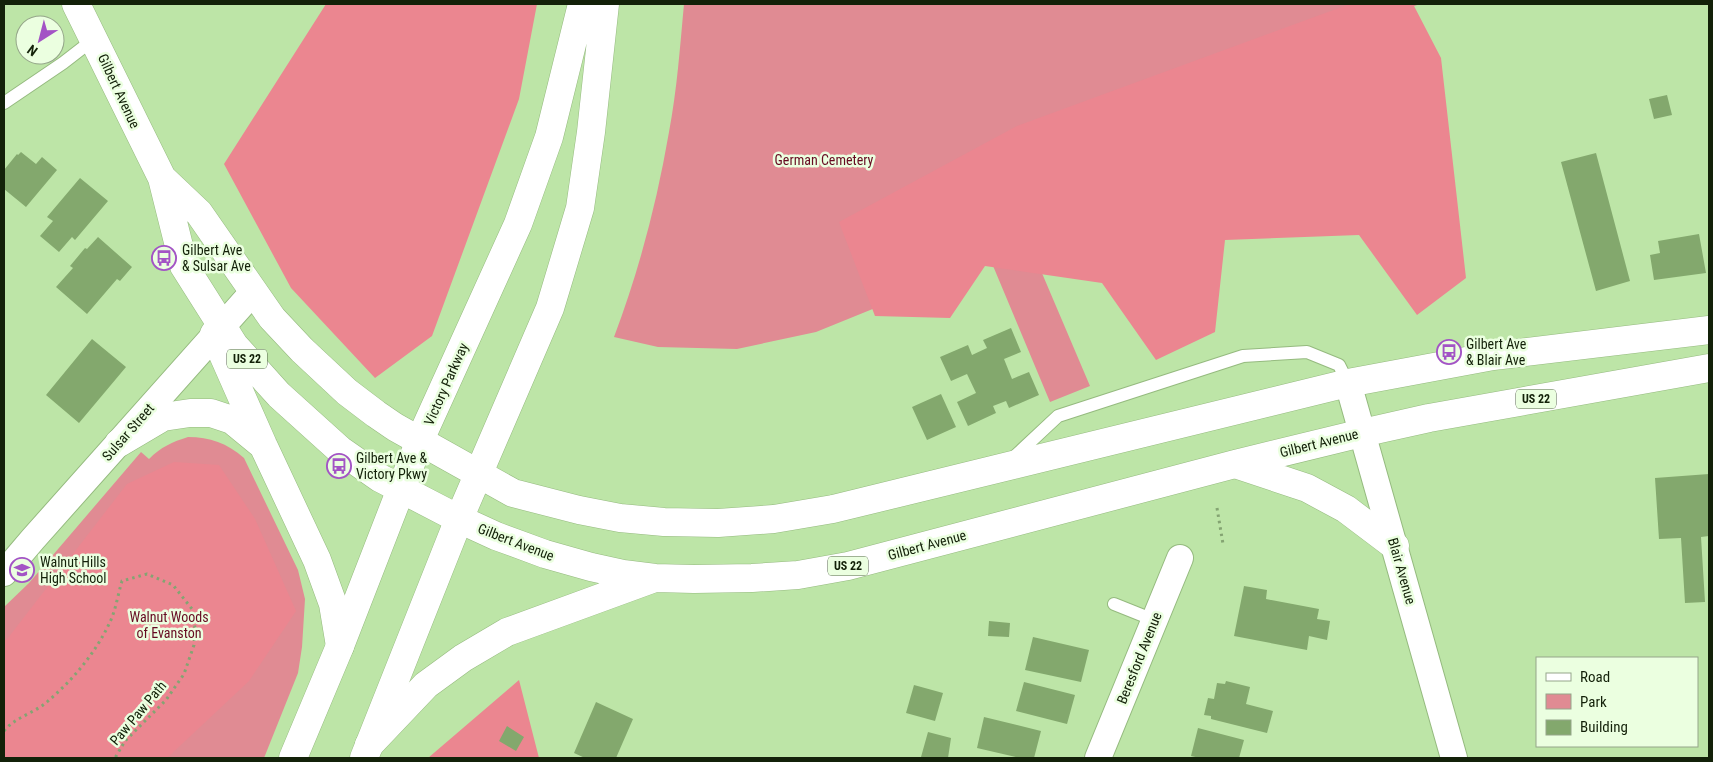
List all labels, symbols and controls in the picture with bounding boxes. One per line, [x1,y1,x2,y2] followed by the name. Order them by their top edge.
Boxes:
[15,15,65,65] north arrow
[24,42,41,60] text: N
[95,51,143,131] street label: Gilbert Avenue
[775,152,874,168] park label: German Cemetery
[182,242,251,274] place label: Gilbert Ave & Sulsar Ave
[151,245,177,271] bus stop icon: Gilbert Ave & Sulsar Ave
[1466,336,1527,368] place label: Gilbert Ave & Blair Ave
[1436,339,1462,365] bus stop icon: Gilbert Ave & Blair Ave
[421,340,471,428] street label: Victory Parkway
[227,349,267,368] road number: US 22
[1516,389,1556,408] road number: US 22
[99,400,157,464] street label: Sulsar Street
[1278,425,1360,460] street label: Gilbert Avenue
[356,450,428,482] place label: Gilbert Ave & Victory Pkwy
[326,453,352,479] bus stop icon: Gilbert Ave & Victory Pkwy
[476,520,557,564] street label: Gilbert Avenue
[886,527,968,563] street label: Gilbert Avenue
[1385,536,1419,607] street label: Blair Avenue
[40,554,107,586] place label: Walnut Hills High School
[828,556,868,576] road number: US 22
[9,557,35,583] school or university icon: Walnut Hills High School
[129,609,209,641] park label: Walnut Woods of Evanston
[1113,609,1165,706] street label: Beresford Avenue
[1536,657,1698,747] legend
[1580,668,1610,686] text: Road
[107,678,169,748] street label: Paw Paw Path
[1580,693,1607,711] text: Park
[1580,718,1628,736] text: Building

